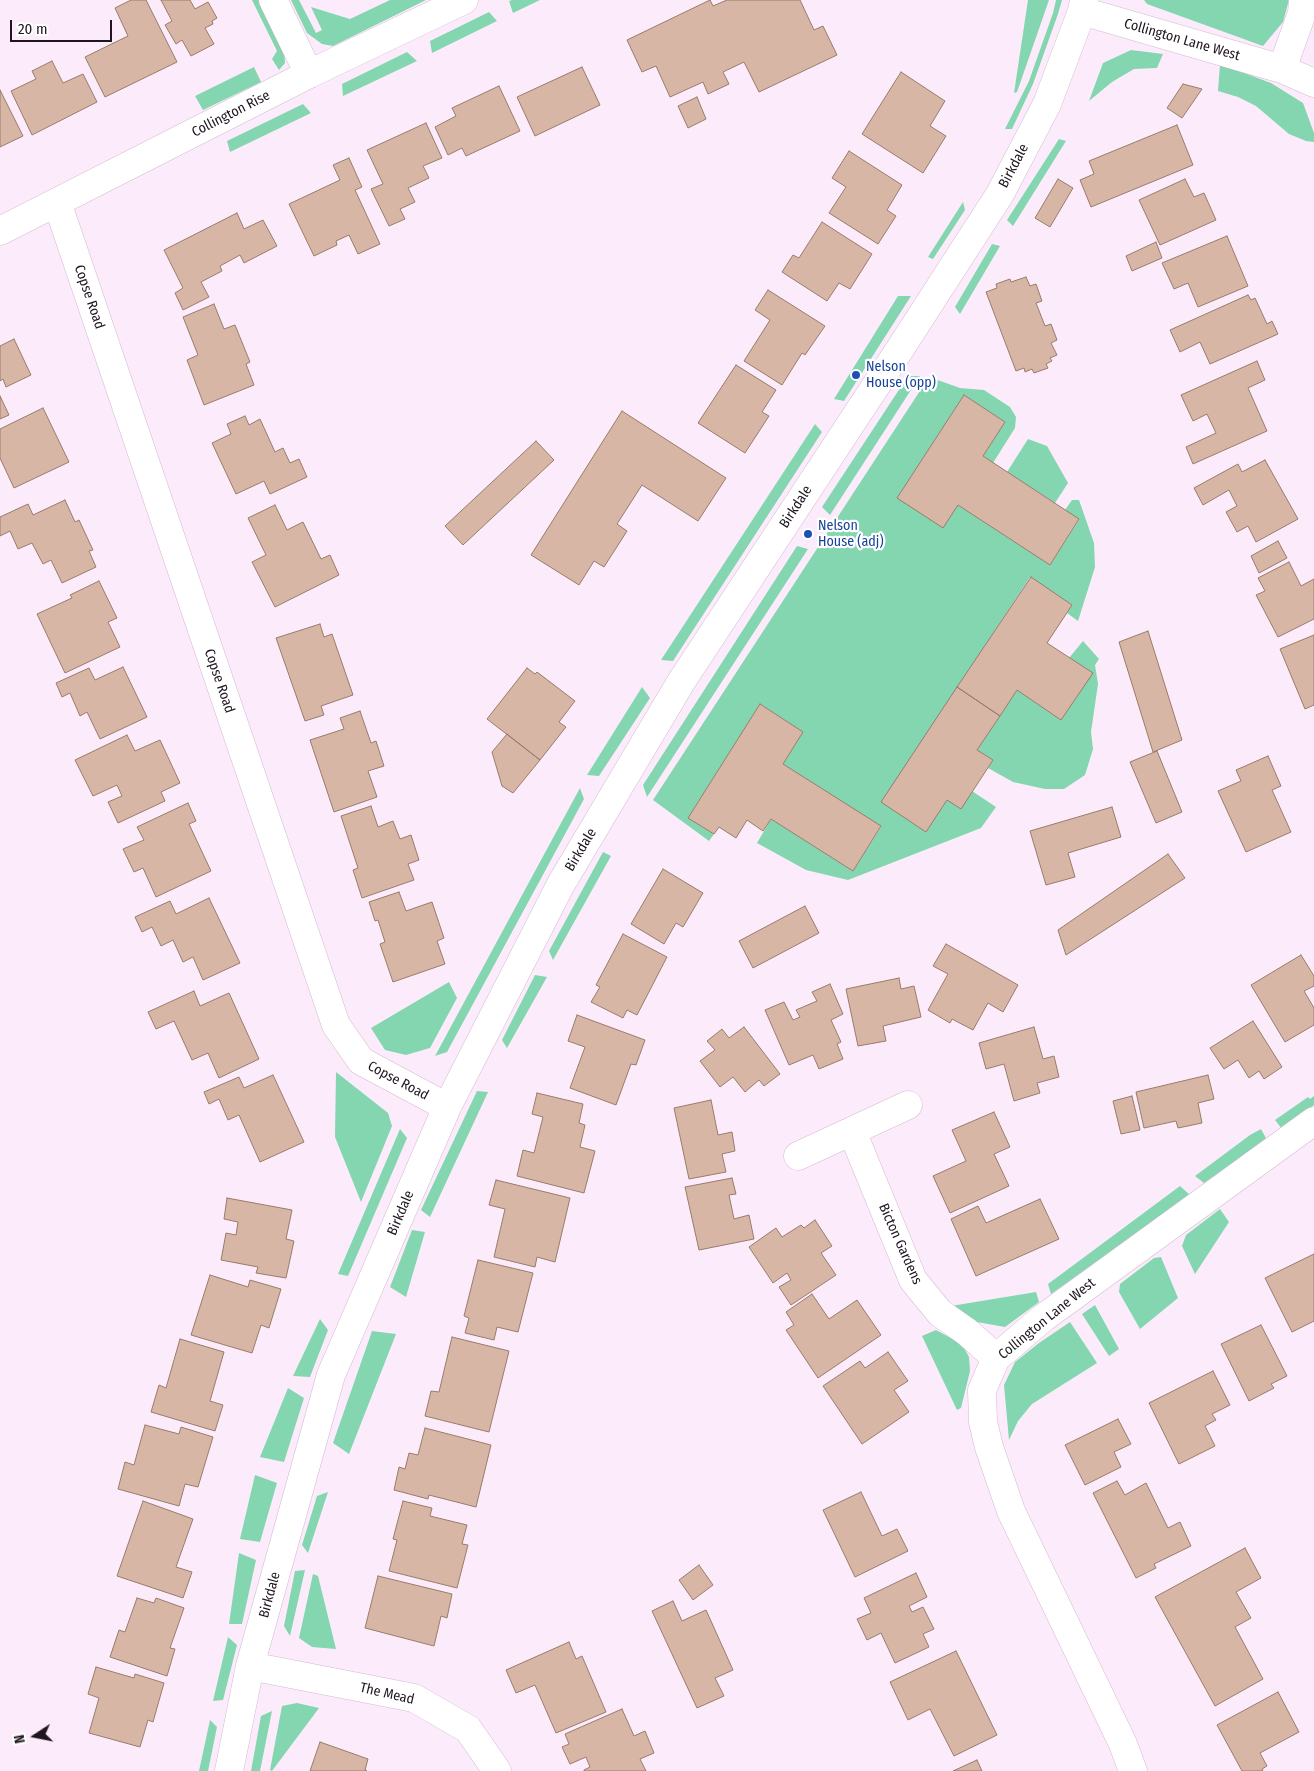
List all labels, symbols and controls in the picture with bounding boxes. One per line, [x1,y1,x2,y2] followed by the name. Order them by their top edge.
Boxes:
[12,10,115,42] scale bar
[1122,15,1242,65] street label: Collington Lane West
[18,20,48,38] text: 20 m
[189,87,273,141] street label: Collington Rise
[995,141,1033,191] street label: Birkdale
[70,263,108,331] street label: Copse Road
[866,359,936,392] place label: Nelson House (opp)
[850,369,862,381] marker: Nelson House (opp)
[776,483,816,531] street label: Birkdale
[818,518,884,550] place label: Nelson House (adj)
[802,528,814,540] marker: Nelson House (adj)
[200,647,238,715] street label: Copse Road
[562,825,600,875] street label: Birkdale
[365,1058,431,1104] street label: Copse Road
[384,1188,418,1238] street label: Birkdale
[875,1201,925,1287] street label: Bicton Gardens
[995,1275,1099,1363] street label: Collington Lane West
[256,1570,284,1620] street label: Birkdale
[358,1680,416,1708] street label: The Mead
[10,1711,60,1761] north arrow
[11,1733,29,1745] text: N

